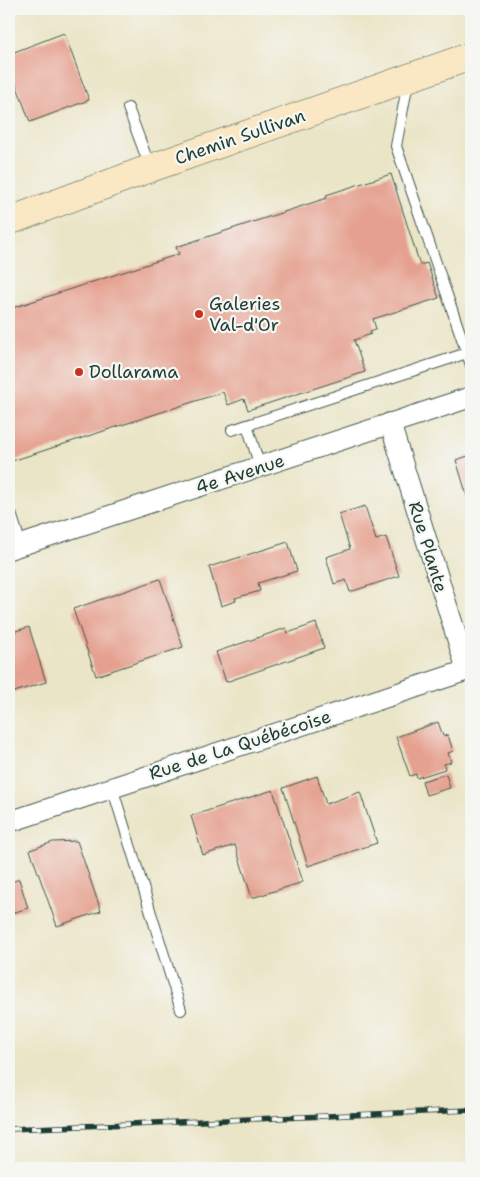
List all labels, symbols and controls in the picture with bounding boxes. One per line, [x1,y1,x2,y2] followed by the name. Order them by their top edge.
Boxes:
[172,103,308,171] street label: Chemin Sullivan
[209,292,280,337] place label: Galeries Val-d'Or
[193,308,205,320] marker: Galeries Val-d'Or
[89,360,178,384] place label: Dollarama
[73,366,85,378] marker: Dollarama
[192,448,288,500] street label: 4e Avenue
[403,499,453,595] street label: Rue Plante
[146,704,334,786] street label: Rue de La Québécoise

